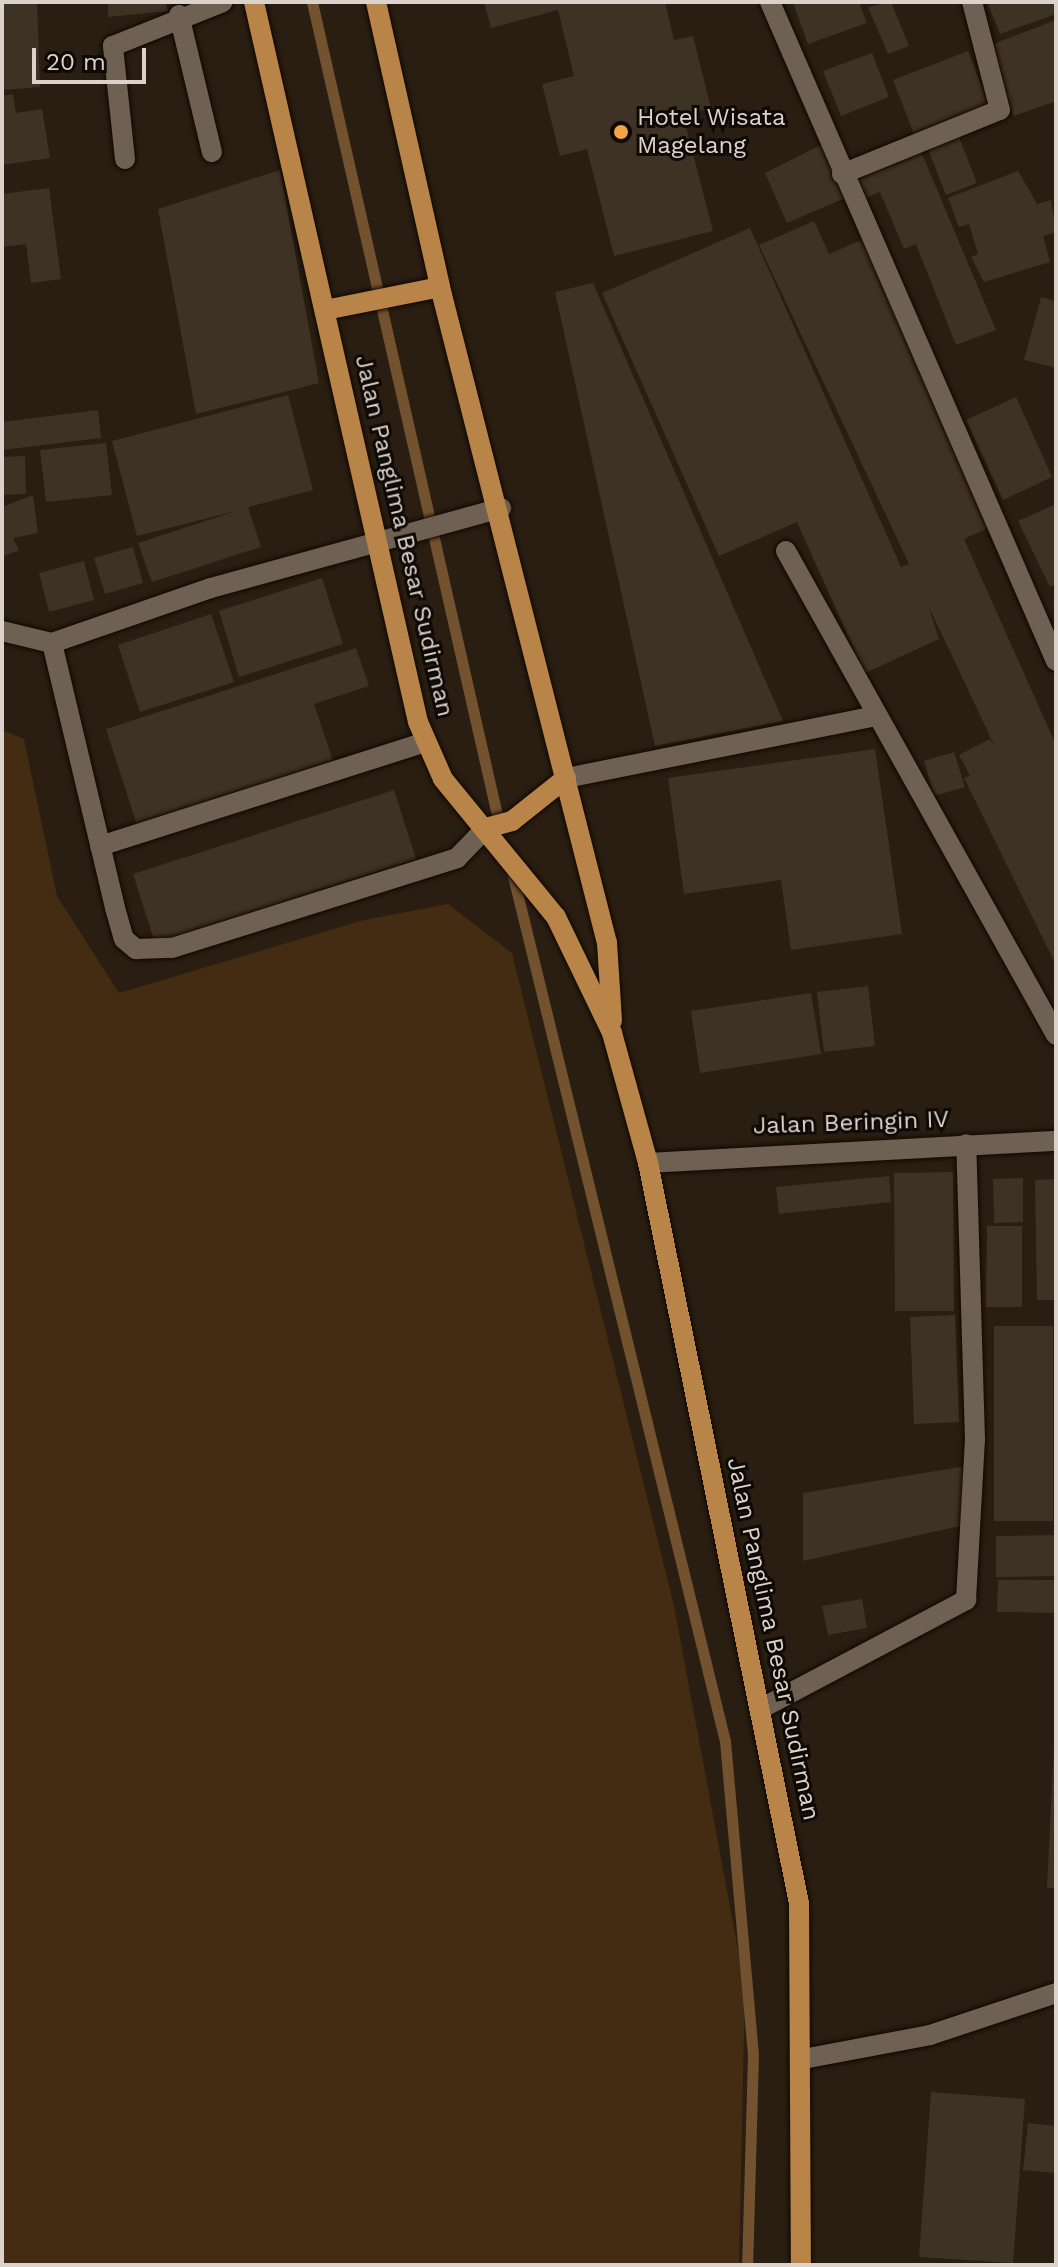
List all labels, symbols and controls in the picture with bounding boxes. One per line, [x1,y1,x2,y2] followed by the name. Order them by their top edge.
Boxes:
[36,32,150,82] scale bar
[46,48,106,76] text: 20 m
[637,104,787,160] place label: Hotel Wisata Magelang
[612,123,630,141] marker: Hotel Wisata Magelang
[348,352,460,720] street label: Jalan Panglima Besar Sudirman
[753,1105,949,1141] street label: Jalan Beringin IV
[720,1454,826,1824] street label: Jalan Panglima Besar Sudirman

